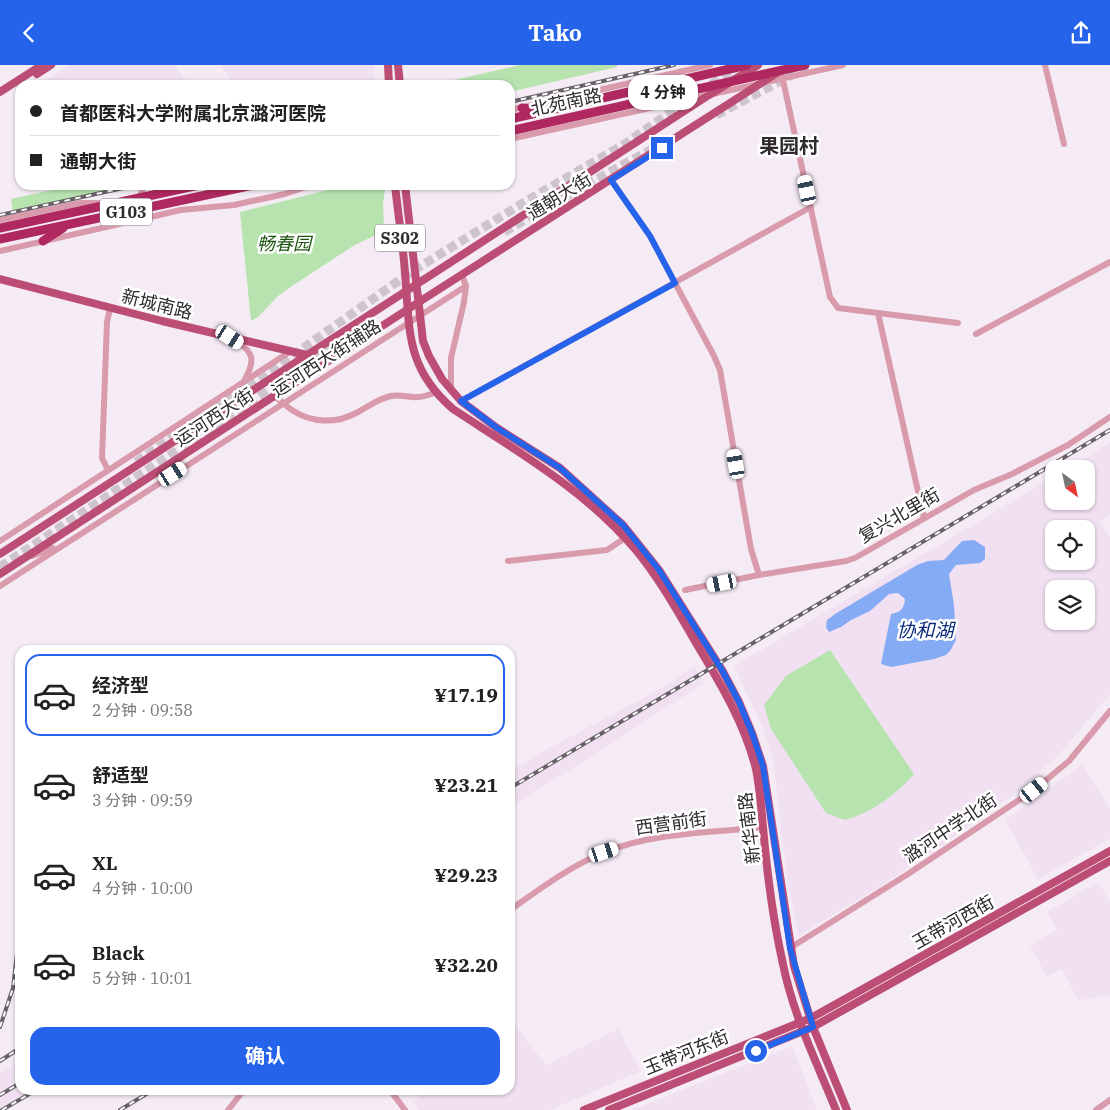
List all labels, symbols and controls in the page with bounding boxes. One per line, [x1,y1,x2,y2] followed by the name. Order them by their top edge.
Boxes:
[528,18,582,47] text: Tako
[15,19,43,47] icon: back
[1067,19,1095,47] icon: share
[627,76,697,111] callout: 4 分钟
[640,82,686,102] text: 4 分钟
[528,83,604,121] street label: 北苑南路
[60,101,326,125] text: 首都医科大学附属北京潞河医院
[759,132,819,159] district label: 果园村
[651,137,673,159] route end
[60,149,136,173] text: 通朝大街
[522,167,596,225] street label: 通朝大街
[796,174,817,206] car
[100,199,152,225] road number: G103
[375,225,425,252] road number: S302
[257,232,314,255] park label: 畅春园
[119,284,195,324] street label: 新城南路
[267,314,385,402] street label: 运河西大街辅路
[213,323,246,351] car
[170,383,258,451] street label: 运河西大街
[726,448,745,480] car
[156,460,189,488] car
[1045,460,1095,510] north arrow
[1045,460,1095,630] map controls
[854,483,944,547] street label: 复兴北里街
[1045,520,1095,570] button: locate
[705,573,738,593] car
[1045,580,1095,630] button: layers
[896,618,956,642] water label: 协和湖
[32,673,77,718] icon: car
[92,673,149,697] text: 经济型
[434,683,498,707] text: ¥17.19
[92,700,193,720] text: 2 分钟 · 09:58
[32,763,77,808] icon: car
[92,763,149,787] text: 舒适型
[434,773,498,797] text: ¥23.21
[1017,775,1050,805] car
[899,788,1001,868] street label: 潞河中学北街
[92,790,193,810] text: 3 分钟 · 09:59
[733,791,765,865] street label: 新华南路
[634,807,708,839] street label: 西营前街
[587,840,620,864] car
[92,851,118,875] text: XL
[32,853,77,898] icon: car
[434,863,498,887] text: ¥29.23
[92,878,193,898] text: 4 分钟 · 10:00
[908,890,998,954] street label: 玉带河西街
[92,941,144,965] text: Black
[32,943,77,988] icon: car
[434,953,498,977] text: ¥32.20
[92,968,193,988] text: 5 分钟 · 10:01
[640,1024,732,1080] street label: 玉带河东街
[30,1027,500,1085] button: 确认
[745,1040,767,1062] route start

